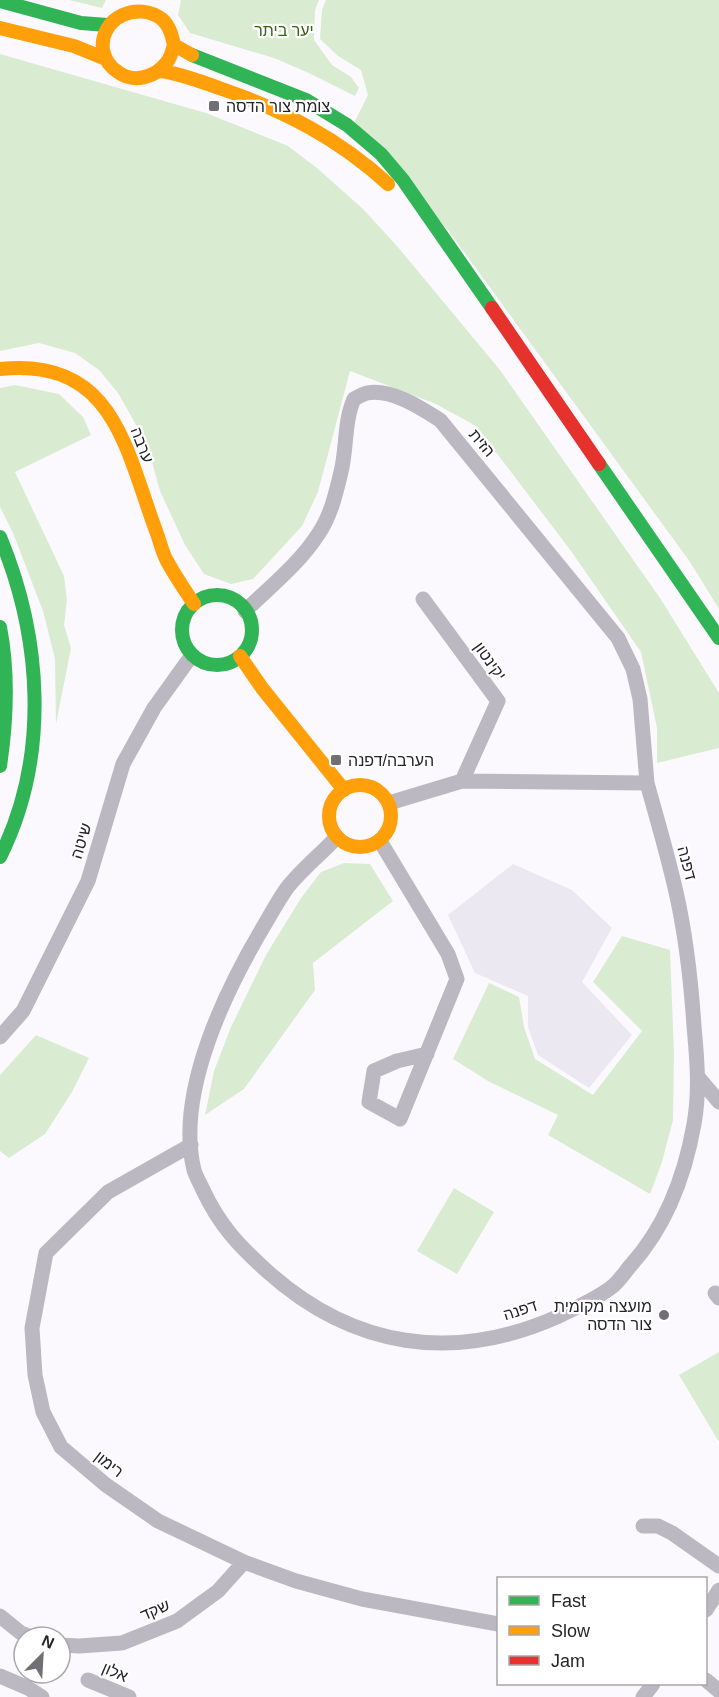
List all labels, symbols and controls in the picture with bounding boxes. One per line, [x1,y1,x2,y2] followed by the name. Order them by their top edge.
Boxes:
[254,22,314,39] park label: יער ביתר
[226,98,331,115] place label: צומת צור הדסה
[207,99,221,113] marker: צומת צור הדסה
[127,425,157,465] street label: ערבה
[466,426,498,460] street label: הזית
[471,639,509,683] street label: יקינטון
[348,752,434,769] place label: הערבה/דפנה
[329,753,343,767] marker: הערבה/דפנה
[68,821,94,861] street label: שיטה
[674,844,700,882] street label: דפנה
[501,1297,539,1323] street label: דפנה
[554,1298,652,1333] place label: מועצה מקומית צור הדסה
[657,1308,671,1322] marker: מועצה מקומית צור הדסה
[91,1448,127,1480] street label: רימון
[497,1577,707,1685] legend
[551,1591,586,1611] text: Fast
[138,1596,172,1624] street label: שקד
[551,1621,591,1641] text: Slow
[12,1625,72,1685] north arrow
[39,1632,57,1652] text: N
[551,1651,585,1671] text: Jam
[99,1659,131,1685] street label: אלון

